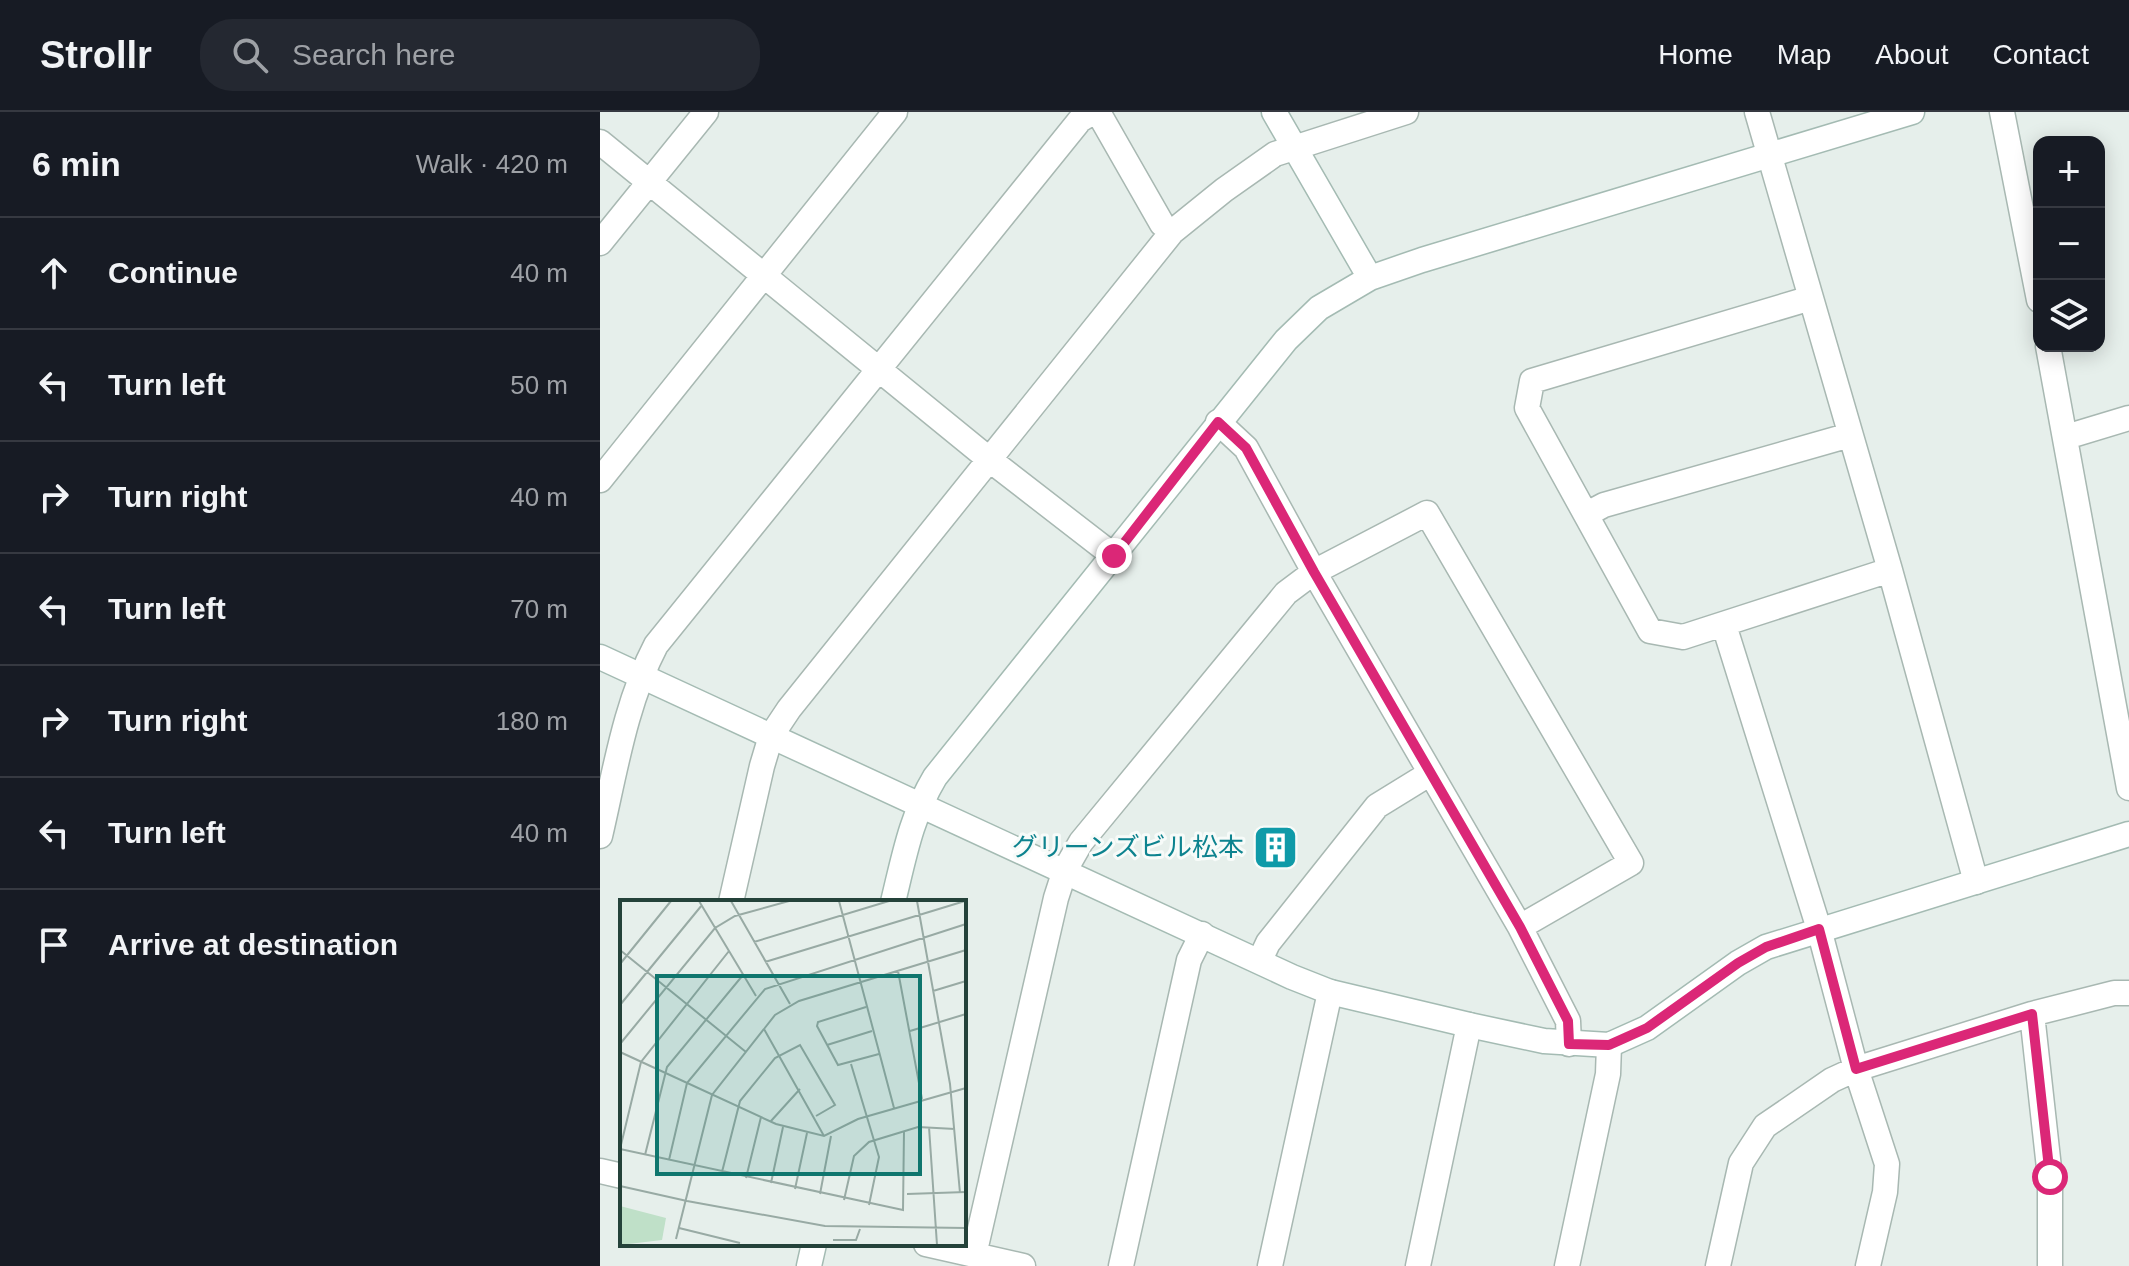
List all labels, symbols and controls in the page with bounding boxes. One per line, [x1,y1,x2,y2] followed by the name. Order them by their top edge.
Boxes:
[200,19,760,91] search box
[228,33,272,77] icon: search
[40,34,152,76] text: Strollr
[292,38,455,71] text: Search here
[1658,39,1733,70] text: Home
[1777,39,1831,70] text: Map
[1875,39,1949,70] text: About
[1993,39,2089,70] text: Contact
[2033,136,2105,352] map controls
[2033,136,2105,208] button: +
[32,145,121,183] text: 6 min
[416,149,568,179] text: Walk · 420 m
[2033,208,2105,280] button: −
[32,251,76,295] icon: ahead
[108,256,238,289] text: Continue
[510,258,568,288] text: 40 m
[2033,280,2105,352] button: layers
[32,363,76,407] icon: left
[108,368,226,401] text: Turn left
[510,370,568,400] text: 50 m
[32,475,76,519] icon: right
[108,480,247,513] text: Turn right
[510,482,568,512] text: 40 m
[1096,538,1132,574] route end
[32,587,76,631] icon: left
[108,592,226,625] text: Turn left
[510,594,568,624] text: 70 m
[32,699,76,743] icon: right
[108,704,247,737] text: Turn right
[496,706,568,736] text: 180 m
[32,811,76,855] icon: left
[108,816,226,849] text: Turn left
[510,818,568,848] text: 40 m
[1251,823,1299,871] building icon: グリーンズビル松本
[1012,832,1244,862] place label: グリーンズビル松本
[620,900,966,1246] inset map
[32,923,76,967] icon: arrive
[108,928,398,961] text: Arrive at destination
[2032,1159,2068,1195] route start

